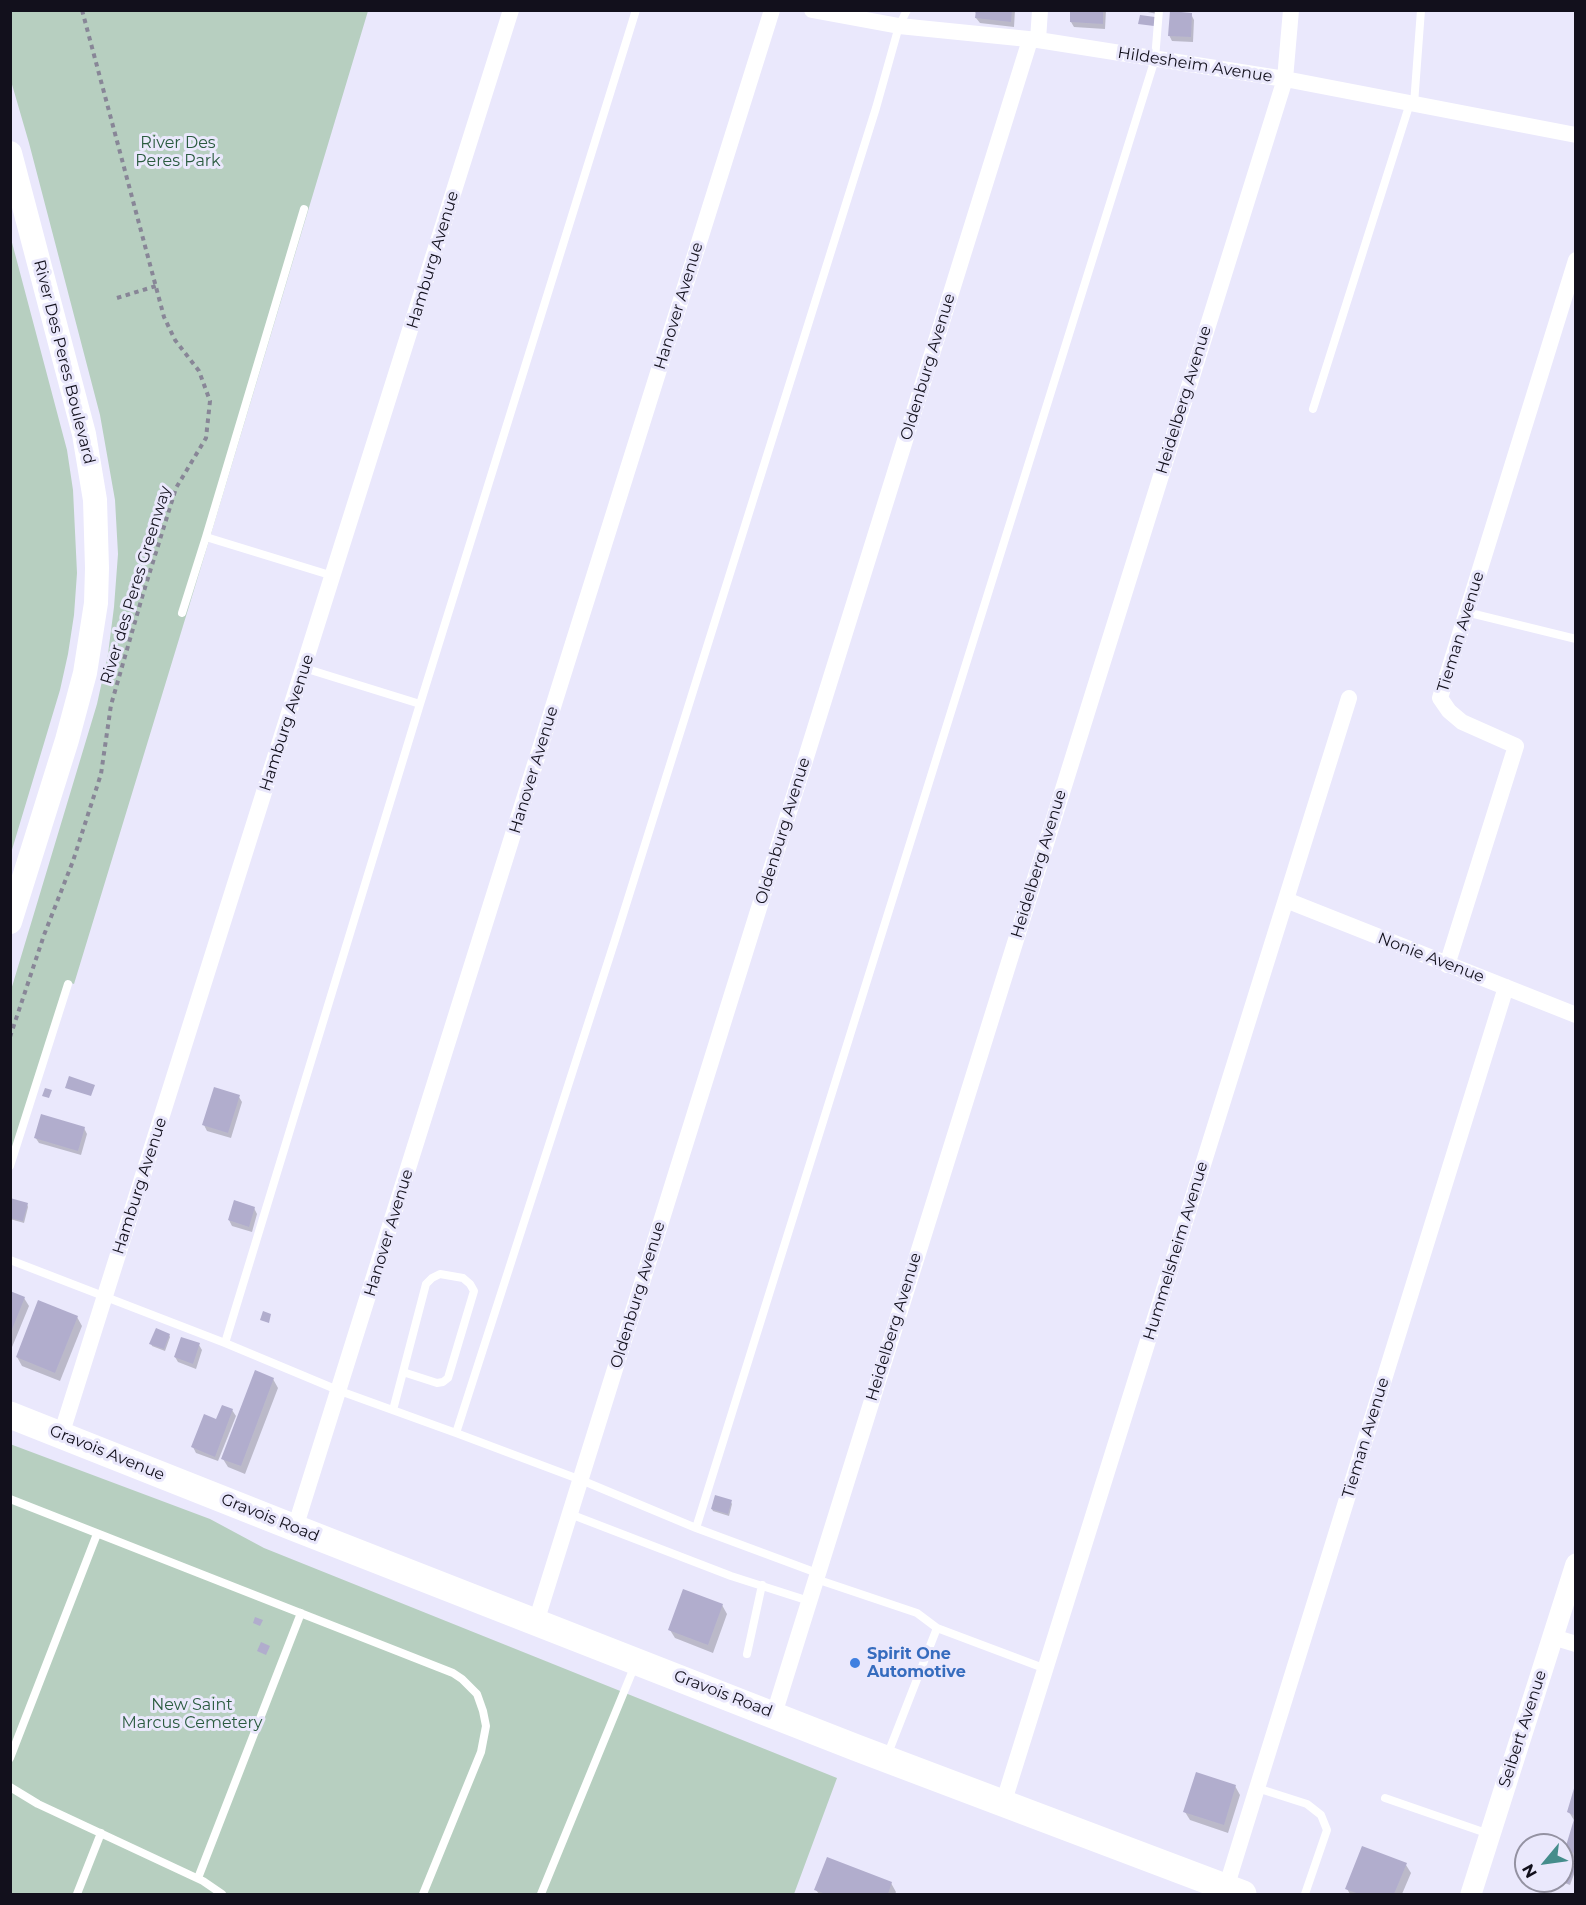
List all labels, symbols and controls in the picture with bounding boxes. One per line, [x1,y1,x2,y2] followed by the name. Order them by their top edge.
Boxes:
[1116,43,1274,87] street label: Hildesheim Avenue
[135,133,221,171] park label: River Des Peres Park
[403,189,463,331] street label: Hamburg Avenue
[651,240,707,372] street label: Hanover Avenue
[29,258,99,466] street label: River Des Peres Boulevard
[897,291,959,443] street label: Oldenburg Avenue
[1152,324,1216,476] street label: Heidelberg Avenue
[97,484,175,686] street label: River des Peres Greenway
[1434,569,1488,695] street label: Tieman Avenue
[256,652,318,794] street label: Hamburg Avenue
[506,704,562,836] street label: Hanover Avenue
[752,755,814,907] street label: Oldenburg Avenue
[1007,788,1071,940] street label: Heidelberg Avenue
[1375,929,1487,987] street label: Nonie Avenue
[109,1115,171,1257] street label: Hamburg Avenue
[1140,1159,1212,1343] street label: Hummelsheim Avenue
[361,1167,417,1299] street label: Hanover Avenue
[607,1219,669,1371] street label: Oldenburg Avenue
[862,1251,926,1403] street label: Heidelberg Avenue
[1339,1375,1393,1501] street label: Tieman Avenue
[47,1421,167,1485] street label: Gravois Avenue
[218,1490,322,1546] street label: Gravois Road
[867,1644,966,1682] place label: Spirit One Automotive
[848,1656,862,1670] marker: Spirit One Automotive
[671,1666,775,1722] street label: Gravois Road
[1495,1668,1551,1790] street label: Seibert Avenue
[122,1695,262,1733] park label: New Saint Marcus Cemetery
[1514,1833,1574,1893] north arrow
[1518,1861,1541,1881] text: N

